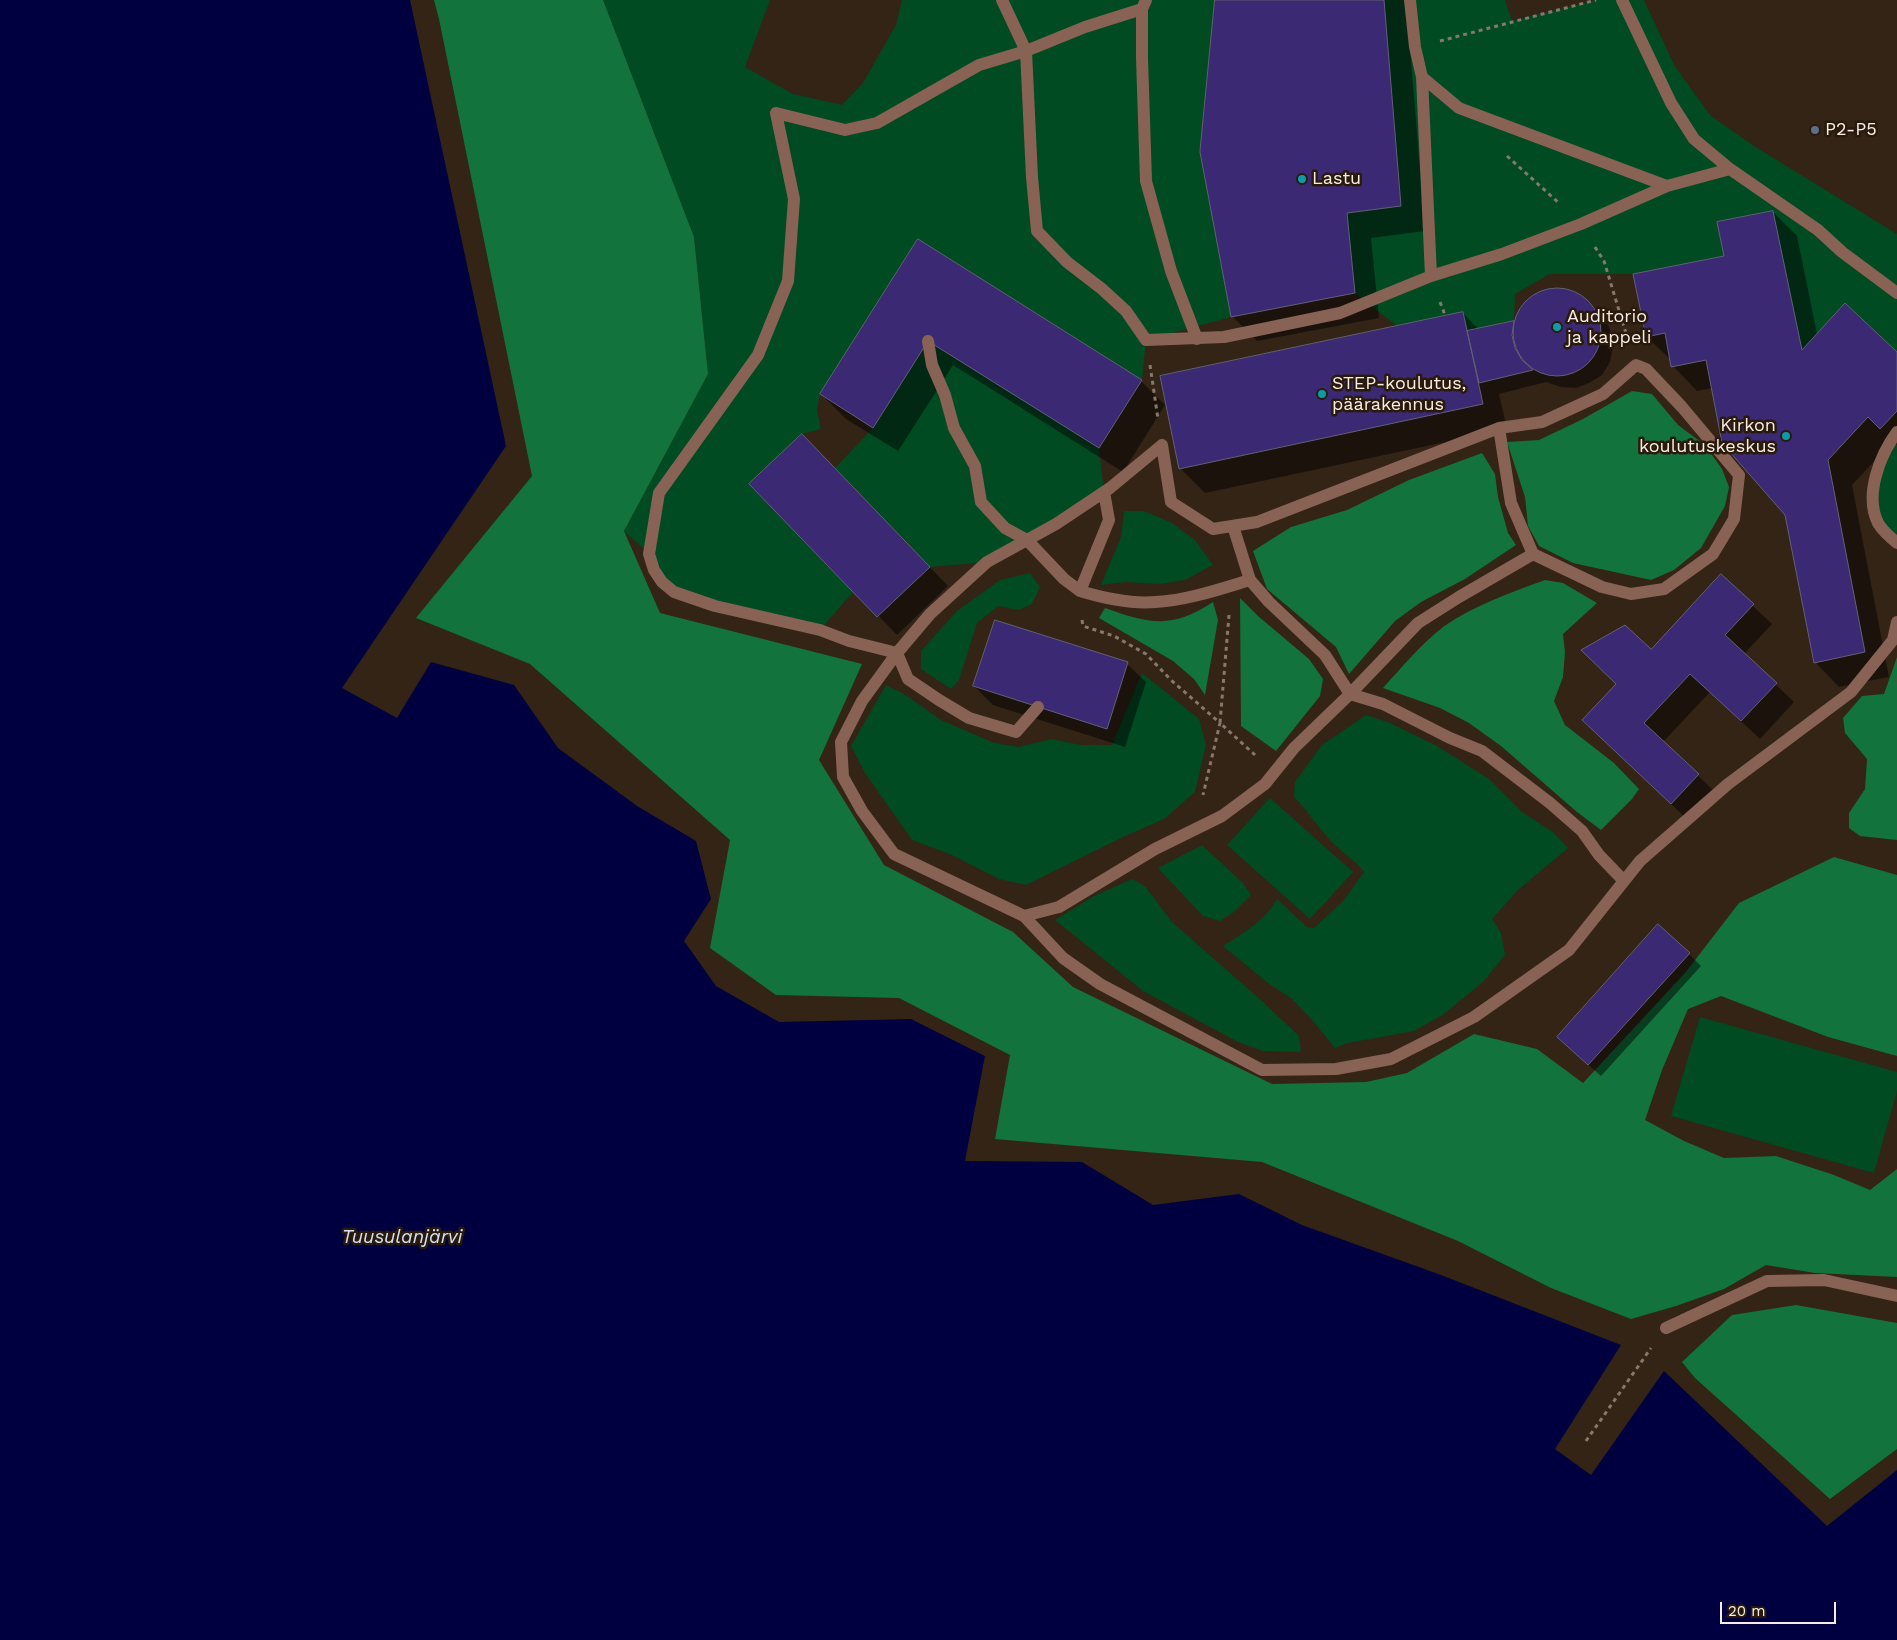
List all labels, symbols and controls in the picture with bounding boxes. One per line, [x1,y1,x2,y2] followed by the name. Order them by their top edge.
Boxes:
[1825,119,1877,141] place label: P2-P5
[1809,124,1821,136] marker: P2-P5
[1312,168,1361,190] place label: Lastu
[1296,173,1308,185] marker: Lastu
[1567,306,1652,348] place label: Auditorio ja kappeli
[1551,321,1563,333] marker: Auditorio ja kappeli
[1332,373,1466,416] place label: STEP-koulutus, päärakennus
[1316,388,1328,400] marker: STEP-koulutus, päärakennus
[1639,415,1776,458] place label: Kirkon koulutuskeskus
[1780,430,1792,442] marker: Kirkon koulutuskeskus
[342,1226,462,1248] water label: Tuusulanjärvi
[1722,1592,1838,1624] scale bar
[1728,1602,1766,1620] text: 20 m

